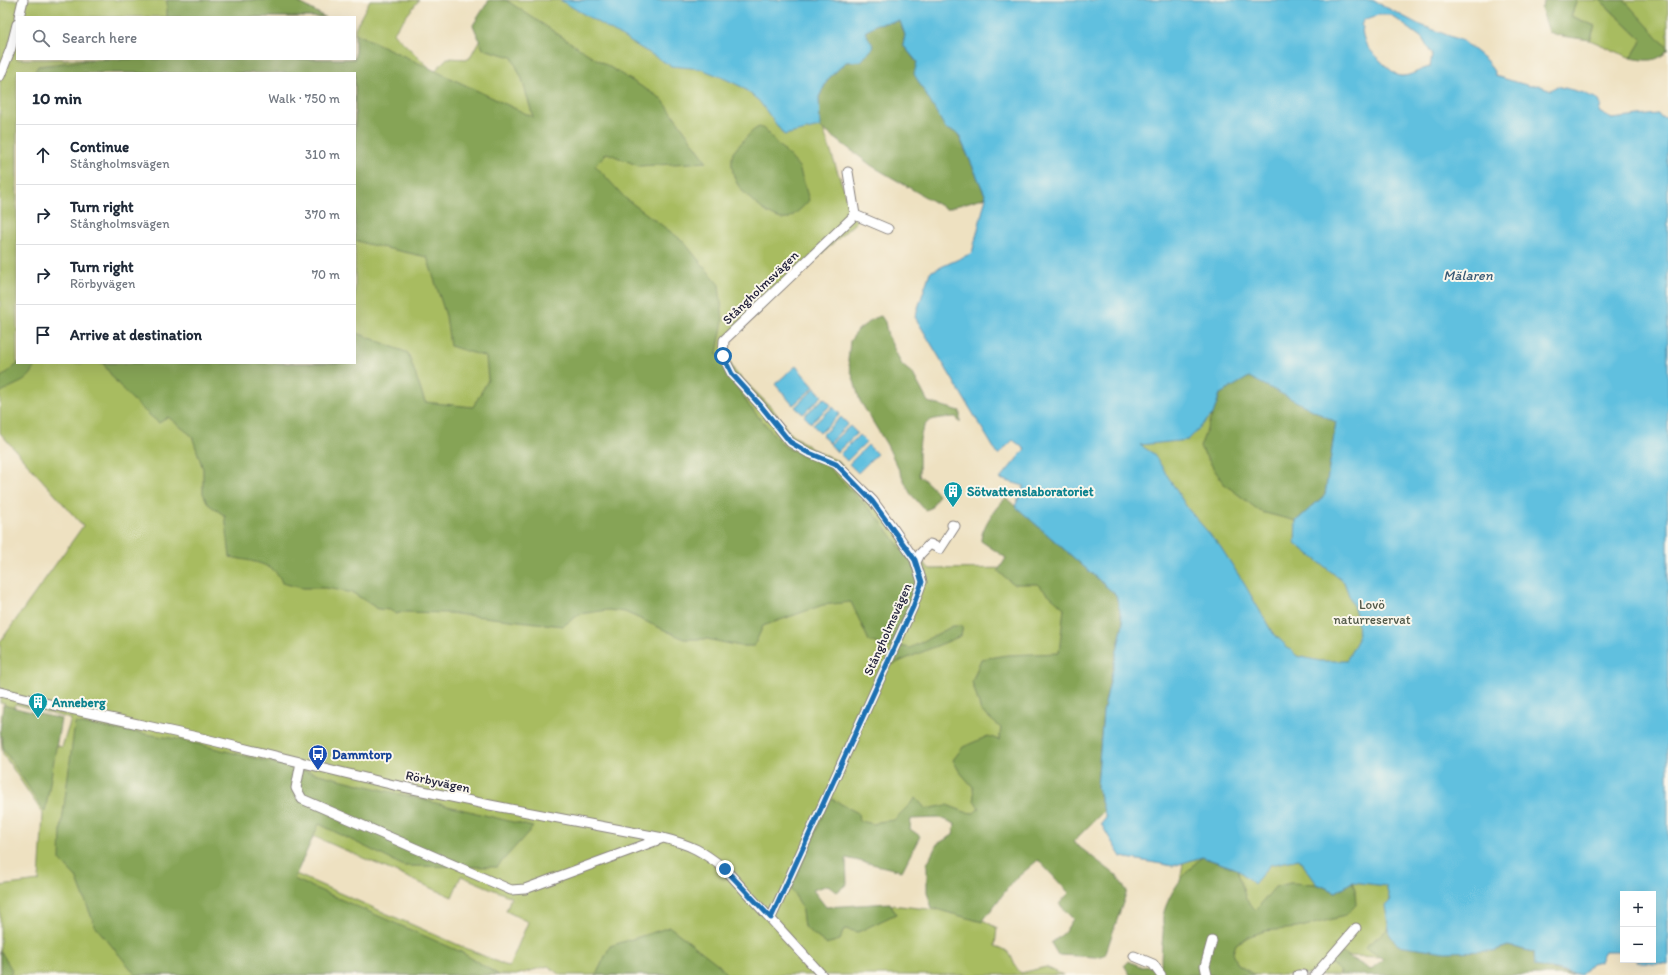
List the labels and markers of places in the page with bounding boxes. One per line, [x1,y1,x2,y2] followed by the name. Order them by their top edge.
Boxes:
[942,480,964,508] building icon: Sötvattenslaboratoriet
[967,484,1094,499] place label: Sötvattenslaboratoriet
[27,691,49,719] building icon: Anneberg
[51,695,106,711] place label: Anneberg
[307,743,329,771] bus stop icon: Dammtorp
[332,747,392,763] place label: Dammtorp

